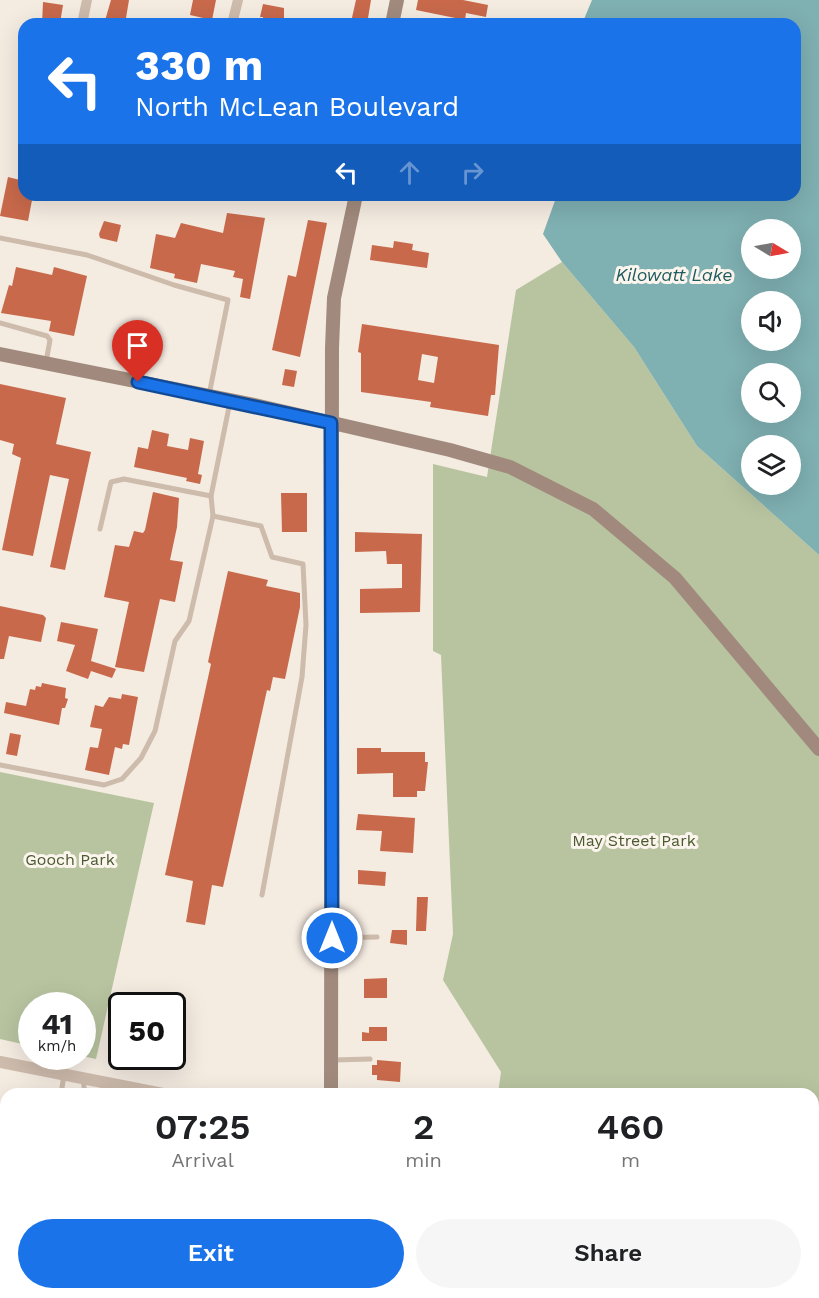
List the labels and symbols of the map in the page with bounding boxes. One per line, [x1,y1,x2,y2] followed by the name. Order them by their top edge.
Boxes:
[741,219,801,279] north arrow
[615,264,733,285] water label: Kilowatt Lake
[112,320,163,382] pin
[572,831,696,850] park label: May Street Park
[25,850,115,869] park label: Gooch Park
[300,906,364,970] position arrow
[108,992,186,1070] speed limit sign: 50

